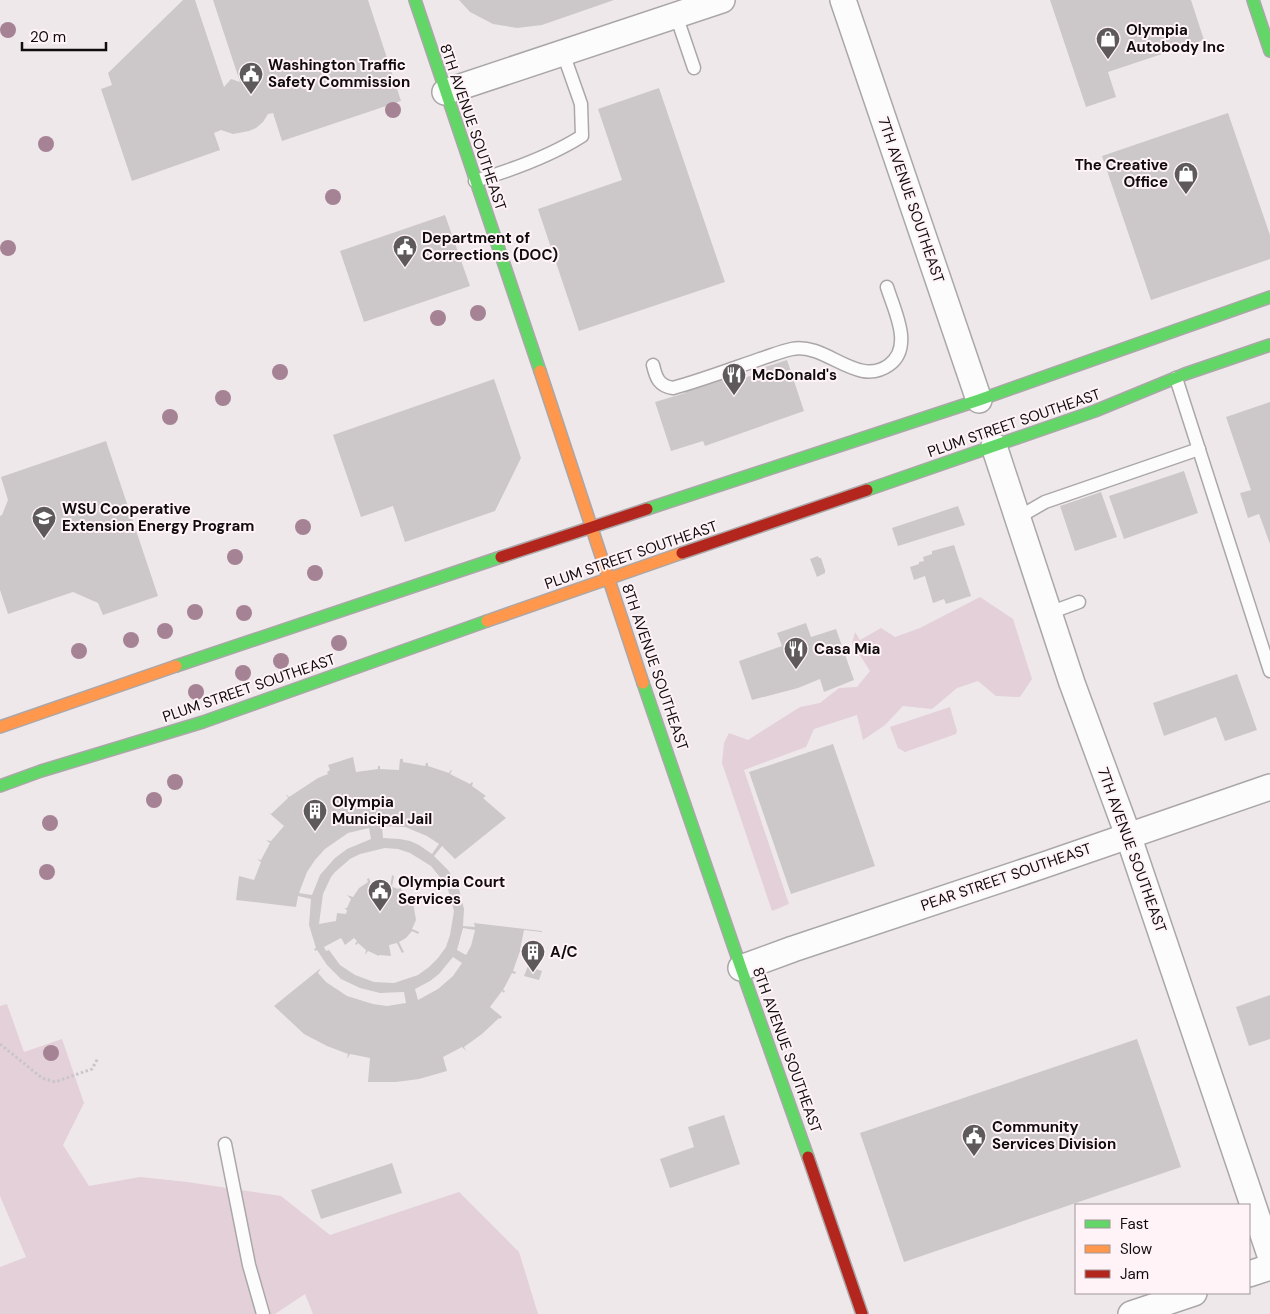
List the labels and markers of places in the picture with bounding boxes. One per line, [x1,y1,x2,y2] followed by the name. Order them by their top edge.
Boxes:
[1126,20,1225,57] place label: Olympia Autobody Inc
[1095,26,1121,60] shop icon: Olympia Autobody Inc
[268,55,410,92] place label: Washington Traffic Safety Commission
[238,61,264,95] public building icon: Washington Traffic Safety Commission
[1075,155,1168,192] place label: The Creative Office
[1173,161,1199,195] shop icon: The Creative Office
[422,228,558,265] place label: Department of Corrections (DOC)
[392,234,418,268] public building icon: Department of Corrections (DOC)
[721,362,747,396] restaurant icon: McDonald's
[752,365,837,385] place label: McDonald's
[62,499,254,536] place label: WSU Cooperative Extension Energy Program
[31,505,57,539] school or university icon: WSU Cooperative Extension Energy Program
[783,636,809,670] restaurant icon: Casa Mia
[814,639,880,659] place label: Casa Mia
[332,792,432,829] place label: Olympia Municipal Jail
[302,798,328,832] building icon: Olympia Municipal Jail
[398,872,505,909] place label: Olympia Court Services
[367,878,393,912] public building icon: Olympia Court Services
[520,939,546,973] building icon: A/C
[550,942,578,962] place label: A/C
[992,1117,1116,1154] place label: Community Services Division
[961,1123,987,1157] public building icon: Community Services Division

